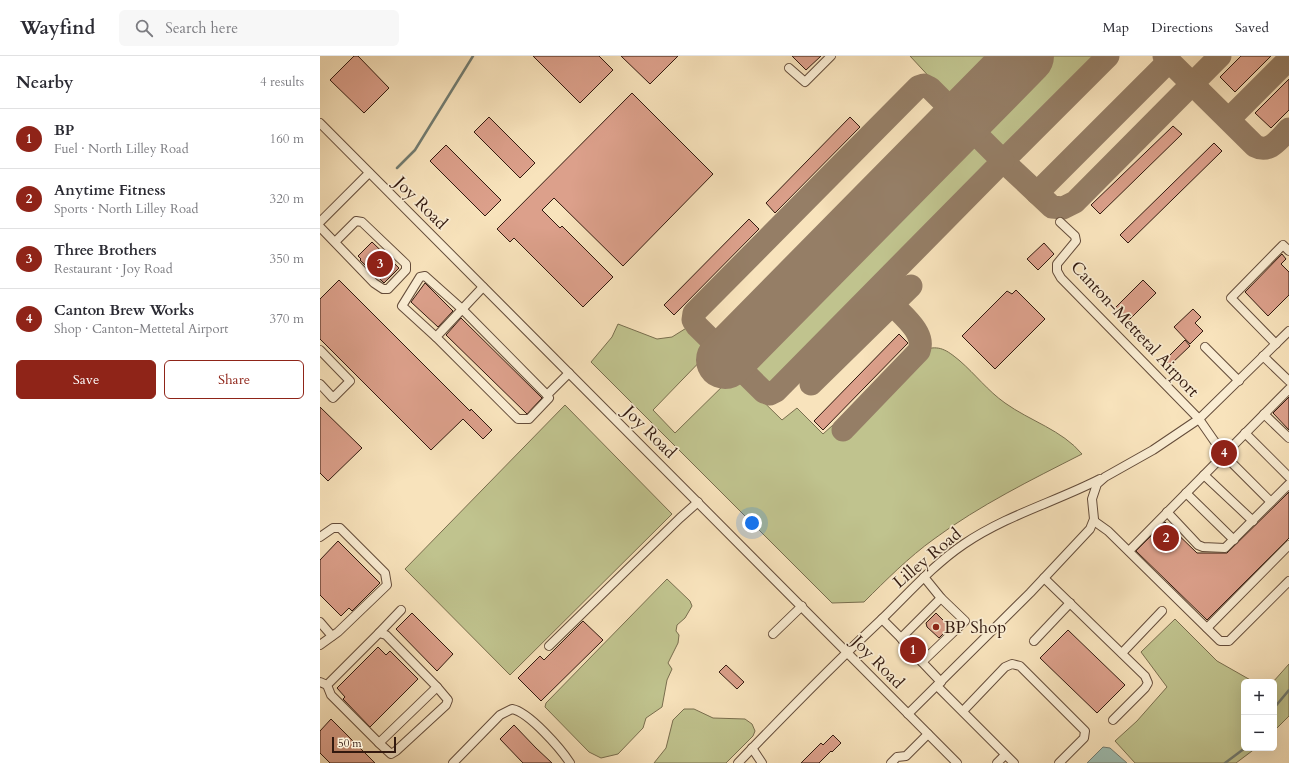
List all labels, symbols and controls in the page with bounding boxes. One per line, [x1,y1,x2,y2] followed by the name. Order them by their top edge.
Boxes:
[119,10,399,46] search box
[20,15,95,41] text: Wayfind
[133,17,155,39] icon: search
[165,18,238,38] text: Search here
[1103,18,1129,37] text: Map
[1151,18,1213,37] text: Directions
[1235,18,1269,37] text: Saved
[16,71,73,94] text: Nearby
[260,73,304,91] text: 4 results
[54,120,74,140] text: BP
[26,130,32,148] text: 1
[270,130,304,148] text: 160 m
[54,140,189,158] text: Fuel · North Lilley Road
[387,169,452,234] street label: Joy Road
[54,180,166,200] text: Anytime Fitness
[26,190,32,208] text: 2
[270,190,304,208] text: 320 m
[54,200,199,218] text: Sports · North Lilley Road
[54,240,157,260] text: Three Brothers
[367,249,393,279] pin: 3
[26,250,32,268] text: 3
[270,250,304,268] text: 350 m
[1066,256,1205,403] street label: Canton-Mettetal Airport
[54,260,173,278] text: Restaurant · Joy Road
[54,300,194,320] text: Canton Brew Works
[26,310,32,328] text: 4
[270,310,304,328] text: 370 m
[54,320,228,338] text: Shop · Canton-Mettetal Airport
[16,360,156,399] button: Save
[164,360,304,399] button: Share
[616,398,681,463] street label: Joy Road
[1211,438,1237,468] pin: 4
[742,513,762,533] your location
[888,523,966,593] street label: Lilley Road
[1153,523,1179,553] pin: 2
[944,616,1006,639] place label: BP Shop
[931,622,941,632] marker: BP Shop
[845,628,909,694] street label: Joy Road
[900,635,926,665] pin: 1
[1241,679,1277,751] map controls
[1241,679,1277,715] button: +
[1241,715,1277,751] button: −
[332,735,396,754] scale bar
[338,736,362,751] text: 50 m

